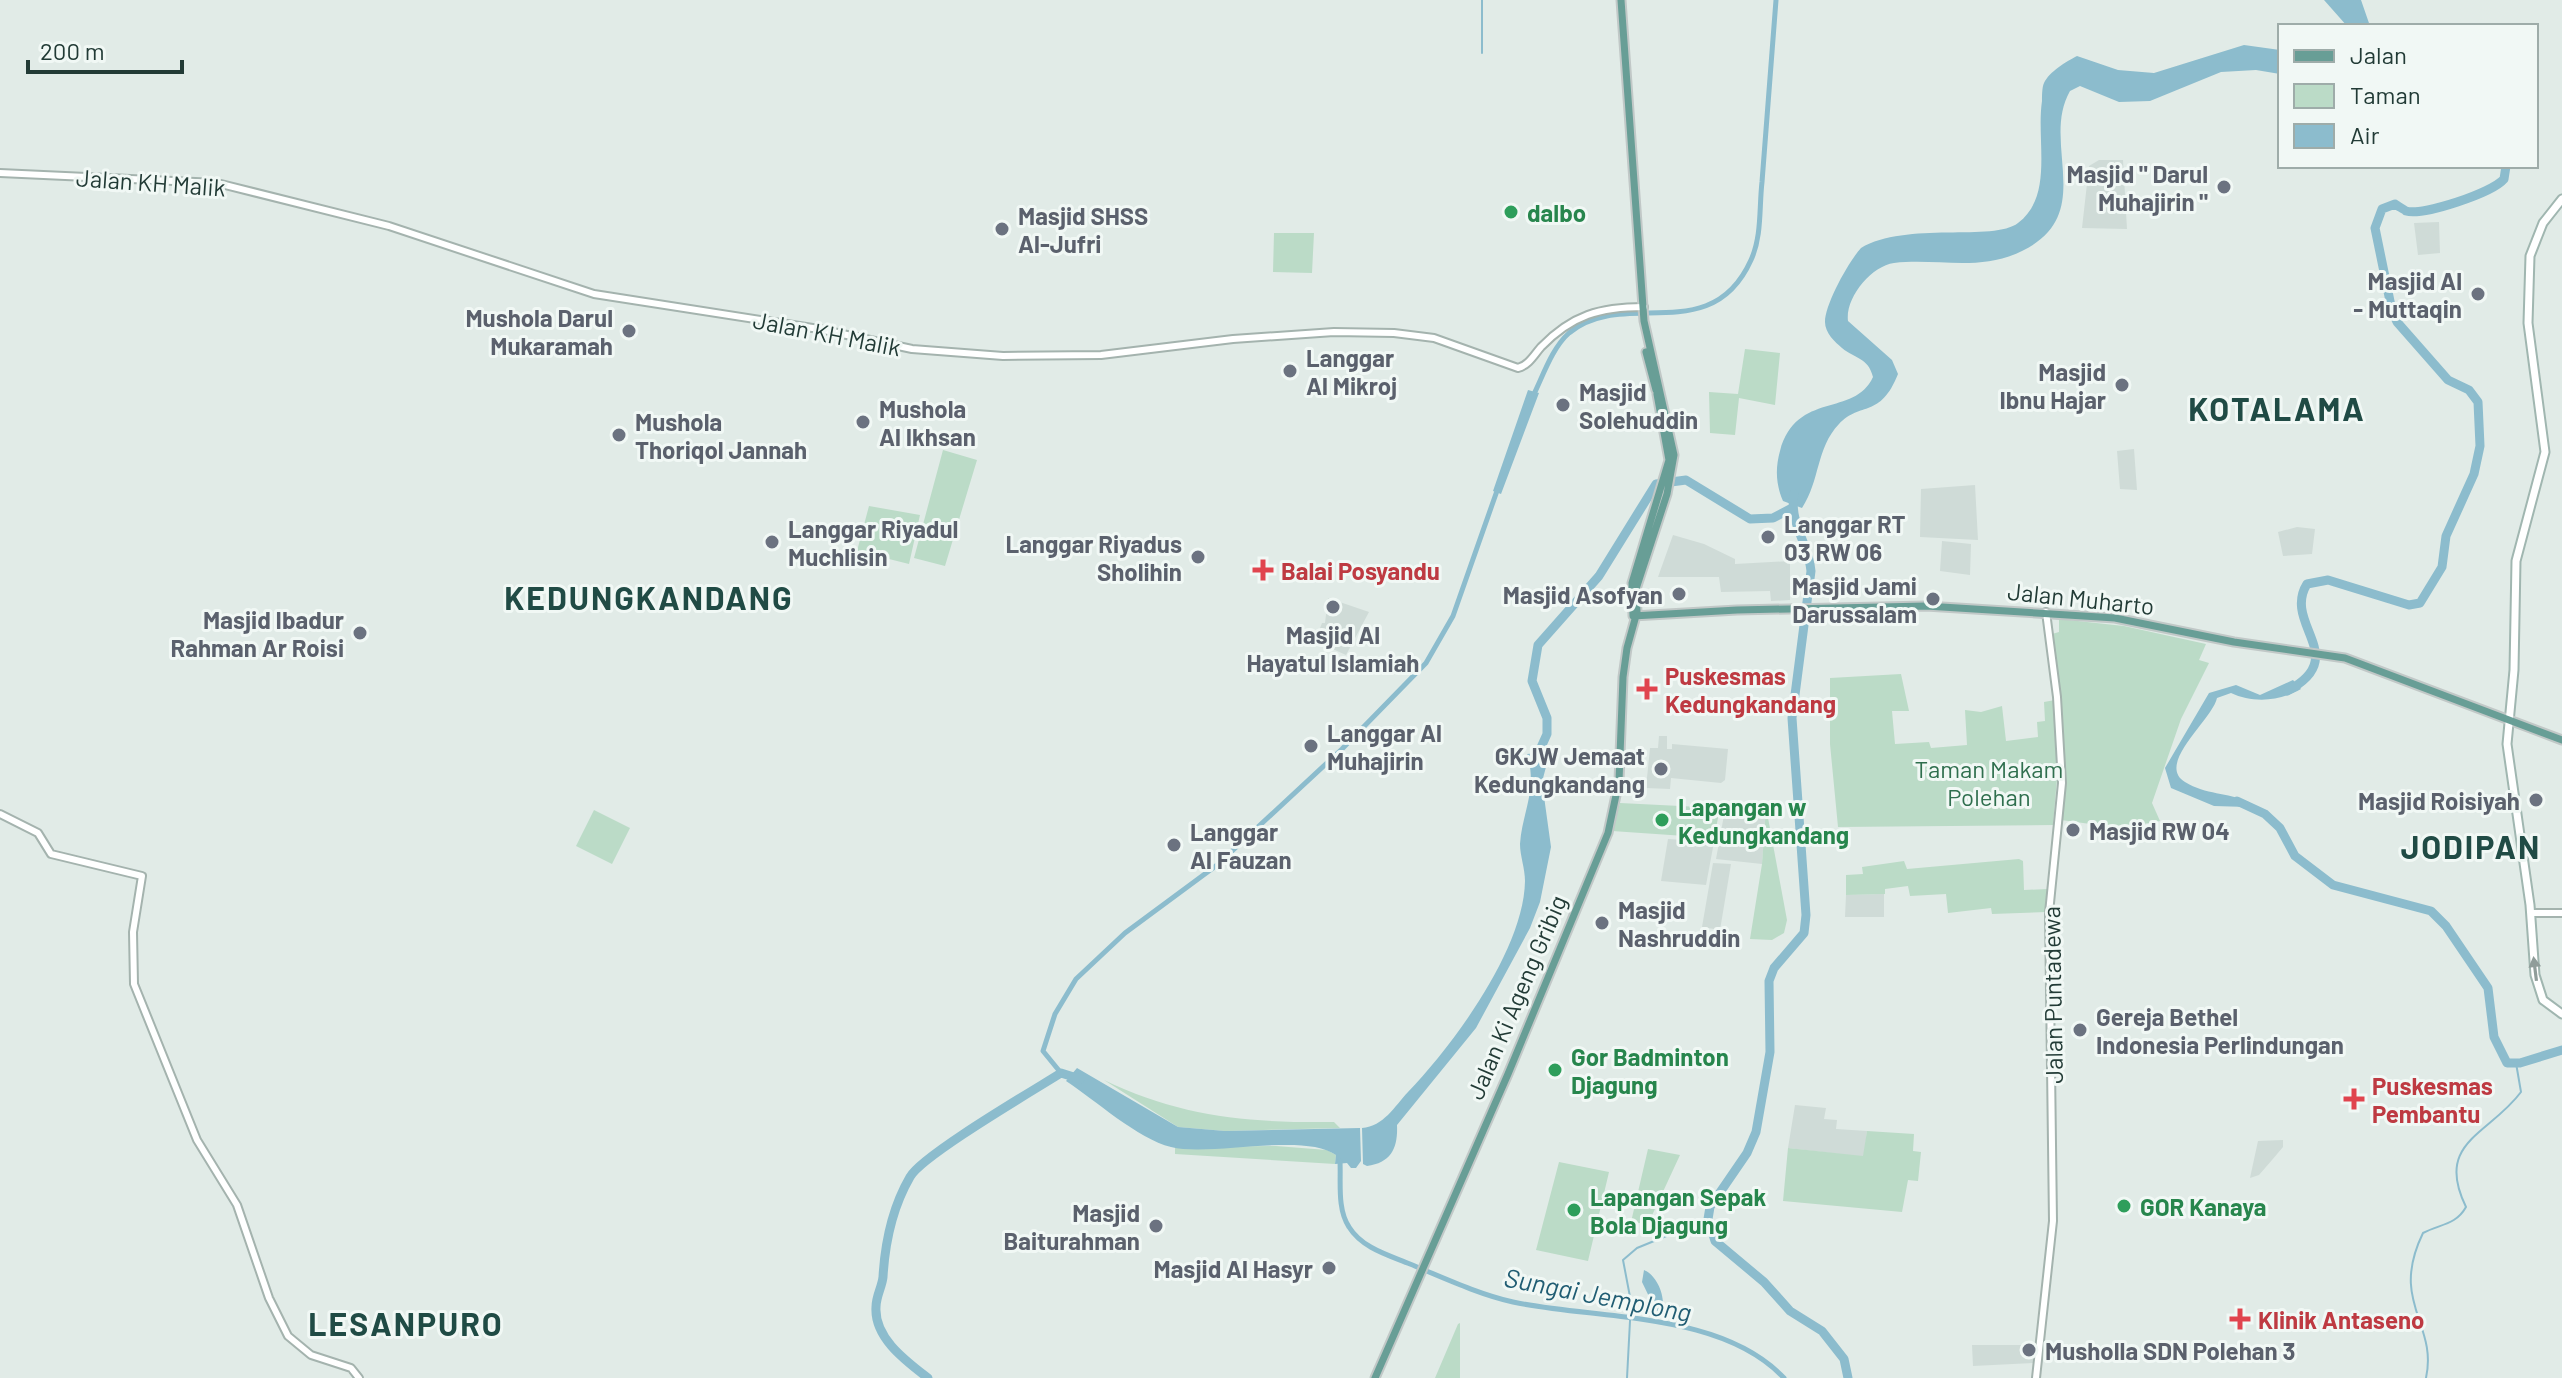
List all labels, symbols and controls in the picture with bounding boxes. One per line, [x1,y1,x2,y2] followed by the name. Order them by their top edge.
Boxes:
[28,24,182,74] scale bar
[2278,24,2538,168] legend
[40,36,105,65] text: 200 m
[2350,40,2407,69] text: Jalan
[2350,80,2421,109] text: Taman
[2350,120,2380,149] text: Air
[2067,159,2208,216] place label: Masjid " Darul Muhajirin "
[75,162,227,202] street label: Jalan KH Malik
[2215,178,2233,196] marker: Masjid " Darul Muhajirin "
[1527,198,1586,227] place label: dalbo
[1018,201,1148,258] place label: Masjid SHSS Al-Jufri
[1502,203,1520,221] marker: dalbo
[993,220,1011,238] marker: Masjid SHSS Al-Jufri
[2353,266,2462,323] place label: Masjid Al - Muttaqin
[2469,285,2487,303] marker: Masjid Al - Muttaqin
[465,303,613,360] place label: Mushola Darul Mukaramah
[751,304,903,362] street label: Jalan KH Malik
[620,322,638,340] marker: Mushola Darul Mukaramah
[1306,343,1397,400] place label: Langgar Al Mikroj
[1999,357,2106,414] place label: Masjid Ibnu Hajar
[1281,362,1299,380] marker: Langgar Al Mikroj
[2113,376,2131,394] marker: Masjid Ibnu Hajar
[1579,377,1698,434] place label: Masjid Solehuddin
[2188,389,2366,427] district label: KOTALAMA
[879,394,976,451] place label: Mushola Al Ikhsan
[1554,396,1572,414] marker: Masjid Solehuddin
[635,407,807,464] place label: Mushola Thoriqol Jannah
[854,413,872,431] marker: Mushola Al Ikhsan
[610,426,628,444] marker: Mushola Thoriqol Jannah
[1784,509,1906,566] place label: Langgar RT 03 RW 06
[788,514,958,571] place label: Langgar Riyadul Muchlisin
[1759,528,1777,546] marker: Langgar RT 03 RW 06
[1005,529,1182,586] place label: Langgar Riyadus Sholihin
[763,533,781,551] marker: Langgar Riyadul Muchlisin
[1189,548,1207,566] marker: Langgar Riyadus Sholihin
[1281,556,1440,585] place label: Balai Posyandu
[1252,559,1274,581] marker: Balai Posyandu
[1792,571,1917,628] place label: Masjid Jami Darussalam
[2006,576,2156,620] street label: Jalan Muharto
[504,578,794,616] district label: KEDUNGKANDANG
[1503,580,1663,609] place label: Masjid Asofyan
[1670,585,1688,603] marker: Masjid Asofyan
[1924,590,1942,608] marker: Masjid Jami Darussalam
[1324,598,1342,616] marker: Masjid Al Hayatul Islamiah
[171,605,344,662] place label: Masjid Ibadur Rahman Ar Roisi
[1247,620,1419,677] place label: Masjid Al Hayatul Islamiah
[351,624,369,642] marker: Masjid Ibadur Rahman Ar Roisi
[1665,661,1836,718] place label: Puskesmas Kedungkandang
[1636,678,1658,700] marker: Puskesmas Kedungkandang
[1327,718,1442,775] place label: Langgar Al Muhajirin
[1302,737,1320,755] marker: Langgar Al Muhajirin
[1474,741,1645,798] place label: GKJW Jemaat Kedungkandang
[1915,754,2063,811] park label: Taman Makam Polehan
[1652,760,1670,778] marker: GKJW Jemaat Kedungkandang
[2358,786,2520,815] place label: Masjid Roisiyah
[2527,791,2545,809] marker: Masjid Roisiyah
[1678,792,1849,849] place label: Lapangan w Kedungkandang
[1653,811,1671,829] marker: Lapangan w Kedungkandang
[2089,816,2230,845] place label: Masjid RW 04
[1190,817,1292,874] place label: Langgar Al Fauzan
[2064,821,2082,839] marker: Masjid RW 04
[2401,827,2541,865] district label: JODIPAN
[1165,836,1183,854] marker: Langgar Al Fauzan
[1460,890,1572,1104] street label: Jalan Ki Ageng Gribig
[1618,895,1741,952] place label: Masjid Nashruddin
[2036,906,2068,1084] street label: Jalan Puntadewa
[1593,914,1611,932] marker: Masjid Nashruddin
[2528,956,2541,981] one-way arrow
[2096,1002,2344,1059] place label: Gereja Bethel Indonesia Perlindungan
[2071,1021,2089,1039] marker: Gereja Bethel Indonesia Perlindungan
[1571,1042,1729,1099] place label: Gor Badminton Djagung
[1546,1061,1564,1079] marker: Gor Badminton Djagung
[2372,1071,2493,1128] place label: Puskesmas Pembantu
[2343,1088,2365,1110] marker: Puskesmas Pembantu
[1590,1182,1766,1239] place label: Lapangan Sepak Bola Djagung
[2140,1192,2266,1221] place label: GOR Kanaya
[2115,1197,2133,1215] marker: GOR Kanaya
[1004,1198,1140,1255] place label: Masjid Baiturahman
[1565,1201,1583,1219] marker: Lapangan Sepak Bola Djagung
[1147,1217,1165,1235] marker: Masjid Baiturahman
[1154,1254,1313,1283] place label: Masjid Al Hasyr
[1320,1259,1338,1277] marker: Masjid Al Hasyr
[1502,1261,1694,1327] water label: Sungai Jemplong
[308,1304,504,1342] district label: LESANPURO
[2258,1305,2424,1334] place label: Klinik Antaseno
[2229,1308,2251,1330] marker: Klinik Antaseno
[2045,1336,2295,1365] place label: Musholla SDN Polehan 3
[2020,1341,2038,1359] marker: Musholla SDN Polehan 3

